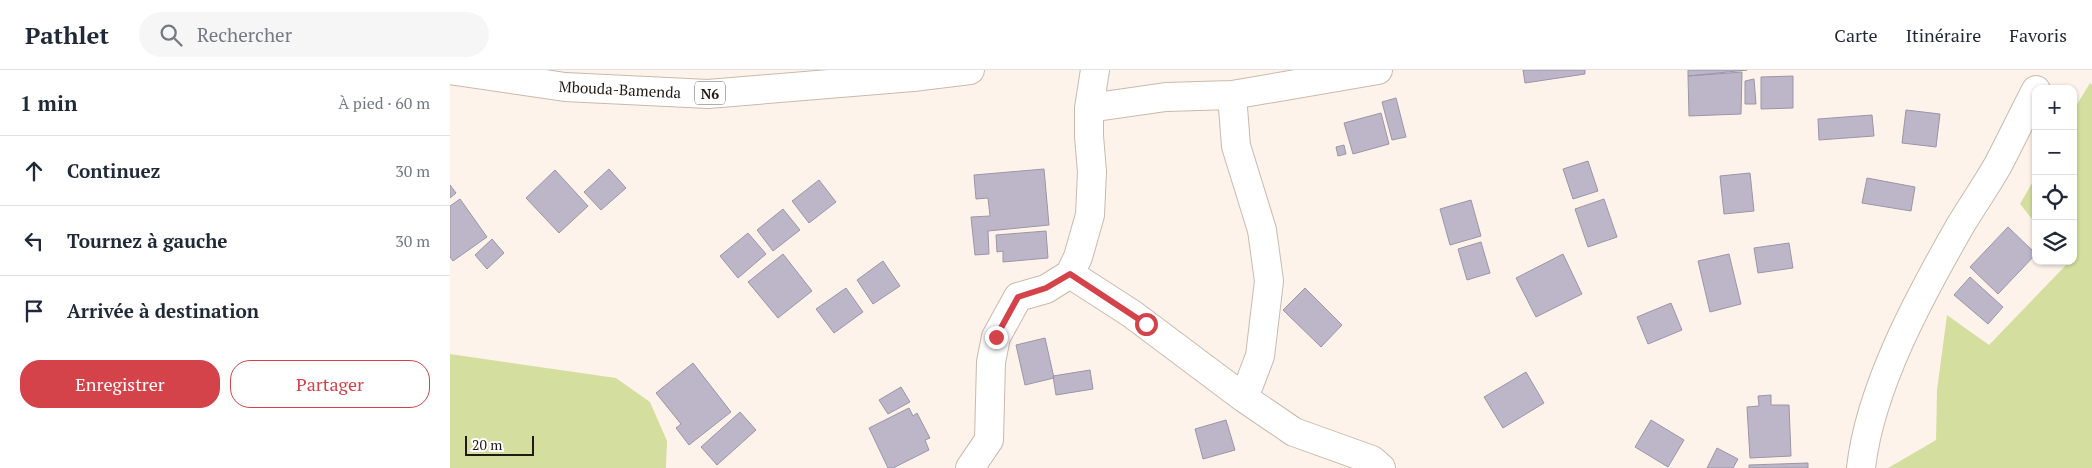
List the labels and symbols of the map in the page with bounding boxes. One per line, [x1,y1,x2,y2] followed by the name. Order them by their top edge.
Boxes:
[558,76,682,102] street label: Mbouda-Bamenda
[695,82,725,104] road number: N6
[1135,313,1158,336] route start
[985,326,1008,349] route end
[465,433,534,456] scale bar

